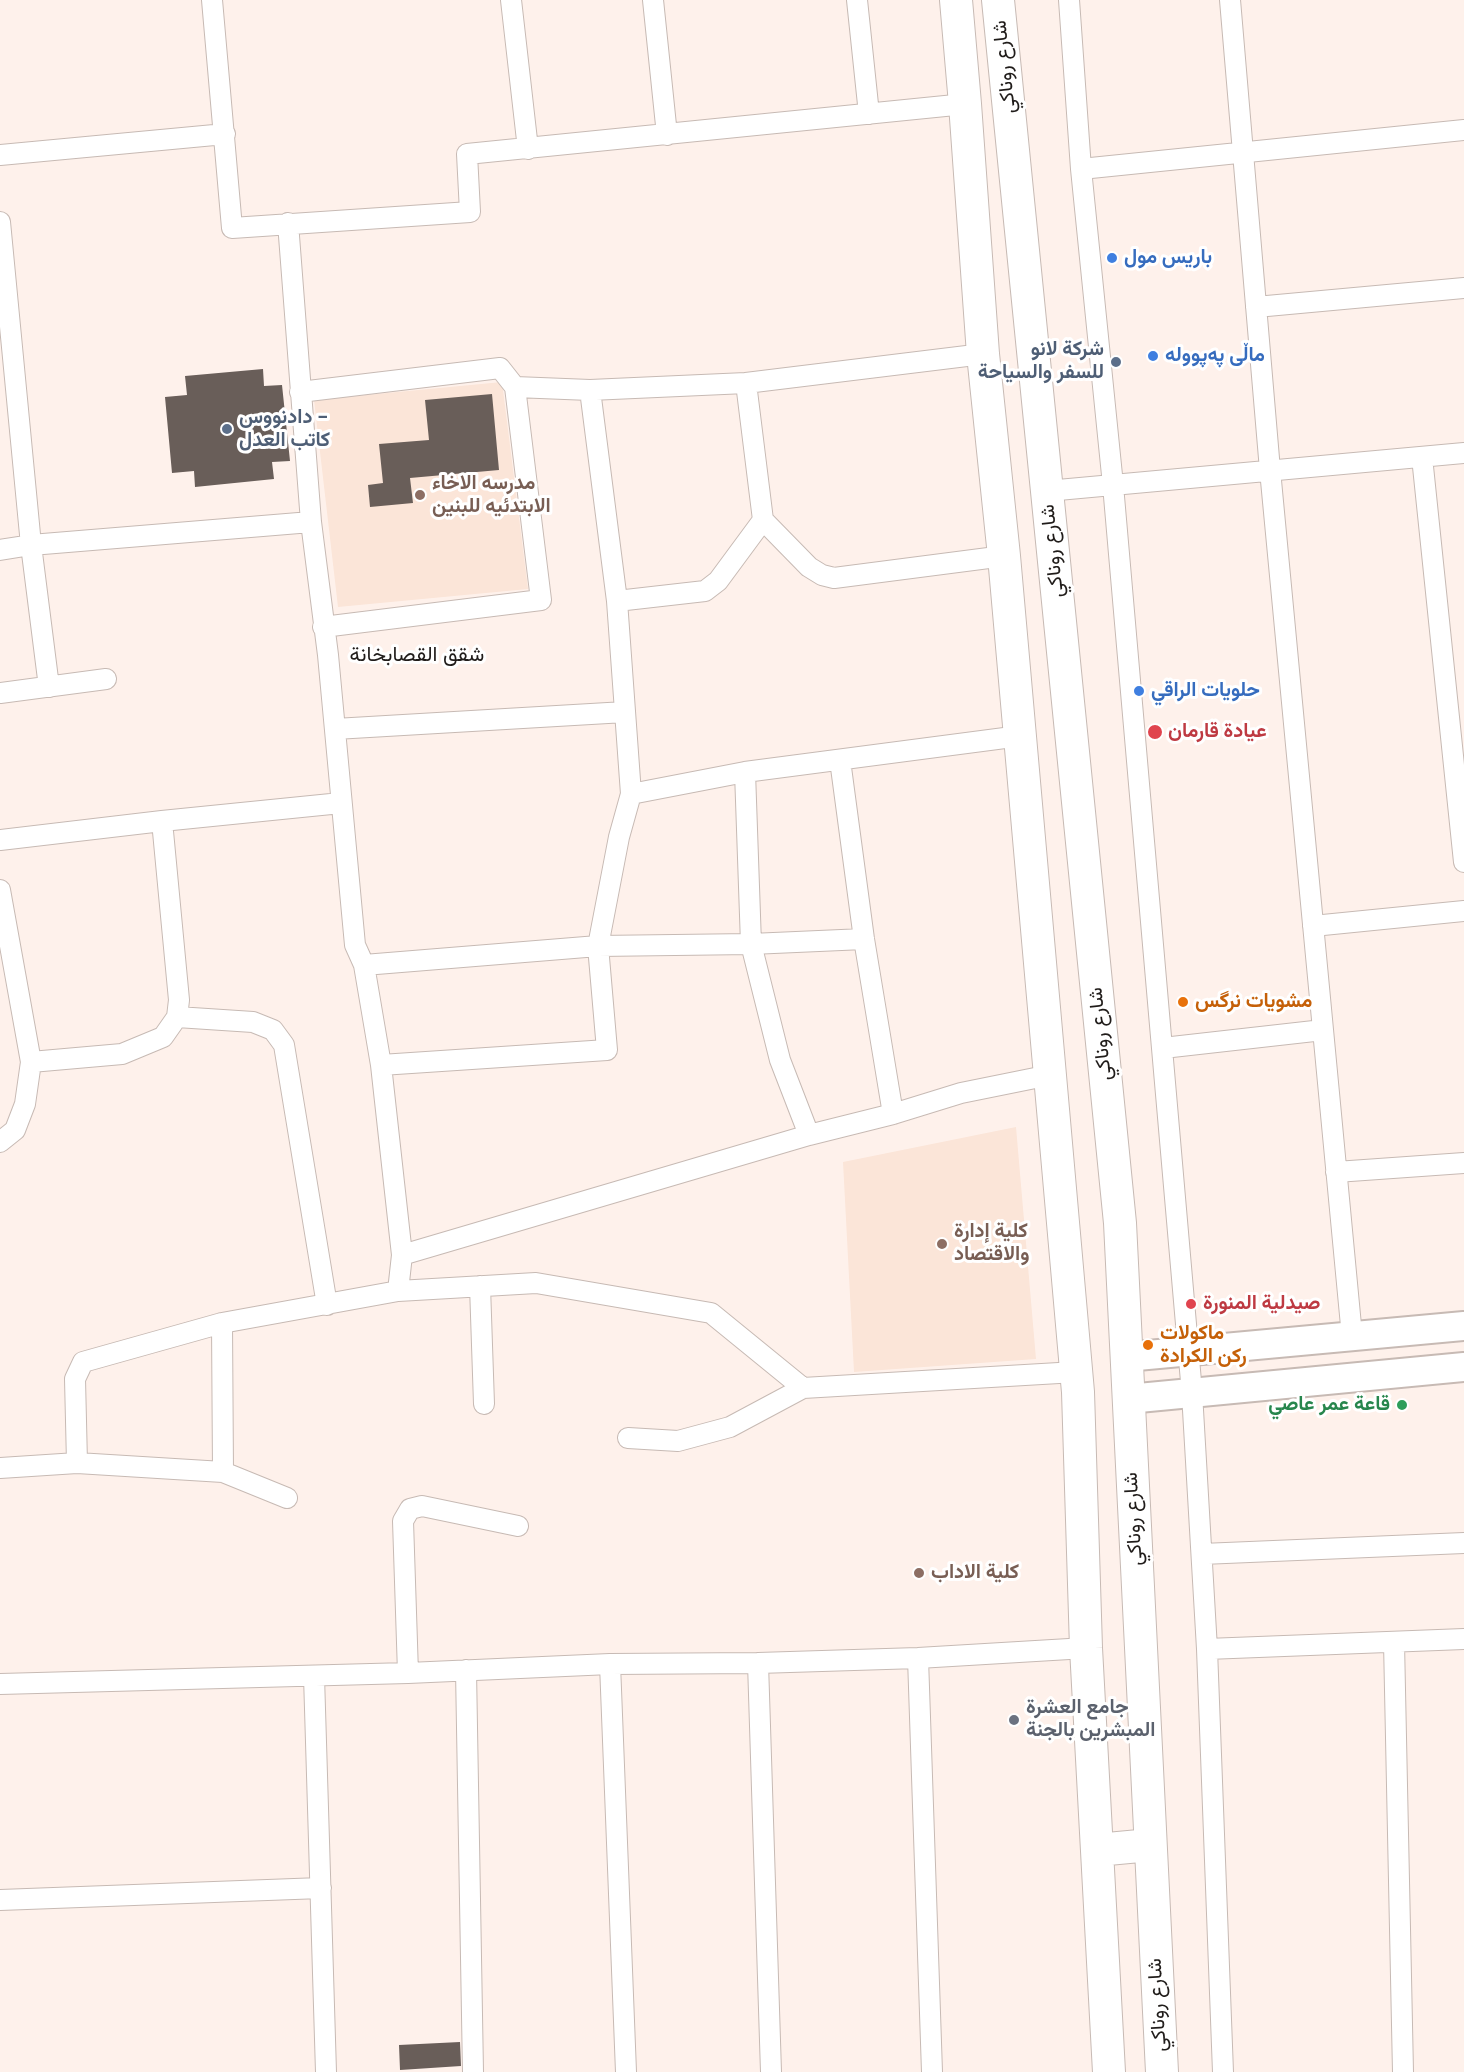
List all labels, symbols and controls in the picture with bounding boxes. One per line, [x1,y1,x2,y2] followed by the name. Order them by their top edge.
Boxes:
[988,19,1022,115] street label: شارع روناكي
[1124,246,1212,270] place label: باريس مول
[1105,251,1119,265] marker: باريس مول
[978,338,1104,385] place label: شركة لانو للسفر والسياحة
[1165,344,1265,368] place label: ماڵی پەپوولە
[1146,349,1160,363] marker: ماڵی پەپوولە
[1109,355,1123,369] marker: شركة لانو للسفر والسياحة
[239,406,330,453] place label: دادنووس - کاتب العدل
[220,422,234,436] marker: دادنووس - کاتب العدل
[432,472,551,519] place label: مدرسه الاخاء الابتدئيه للبنين
[413,488,427,502] marker: مدرسه الاخاء الابتدئيه للبنين
[1036,503,1070,599] street label: شارع روناكي
[350,642,484,668] district label: شقق القصابخانة
[1151,679,1260,703] place label: حلويات الراقي
[1132,684,1146,698] marker: حلويات الراقي
[1168,720,1267,744] place label: عيادة قارمان
[1146,723,1164,741] marker: عيادة قارمان
[1084,986,1118,1082] street label: شارع روناكي
[1195,990,1312,1014] place label: مشويات نرگس
[1176,995,1190,1009] marker: مشويات نرگس
[954,1220,1029,1267] place label: كلية إدارة والاقتصاد
[935,1237,949,1251] marker: كلية إدارة والاقتصاد
[1203,1292,1320,1316] place label: صيدلية المنورة
[1184,1297,1198,1311] marker: صيدلية المنورة
[1160,1322,1247,1369] place label: ماكولات ركن الكرادة
[1141,1338,1155,1352] marker: ماكولات ركن الكرادة
[1268,1393,1390,1417] place label: قاعة عمر عاصي
[1395,1398,1409,1412] marker: قاعة عمر عاصي
[1120,1472,1148,1566] street label: شارع روناكي
[931,1561,1019,1585] place label: كلية الاداب
[912,1566,926,1580] marker: كلية الاداب
[1026,1696,1155,1743] place label: جامع العشرة المبشرين بالجنة
[1007,1713,1021,1727] marker: جامع العشرة المبشرين بالجنة
[1144,1958,1172,2052] street label: شارع روناكي

